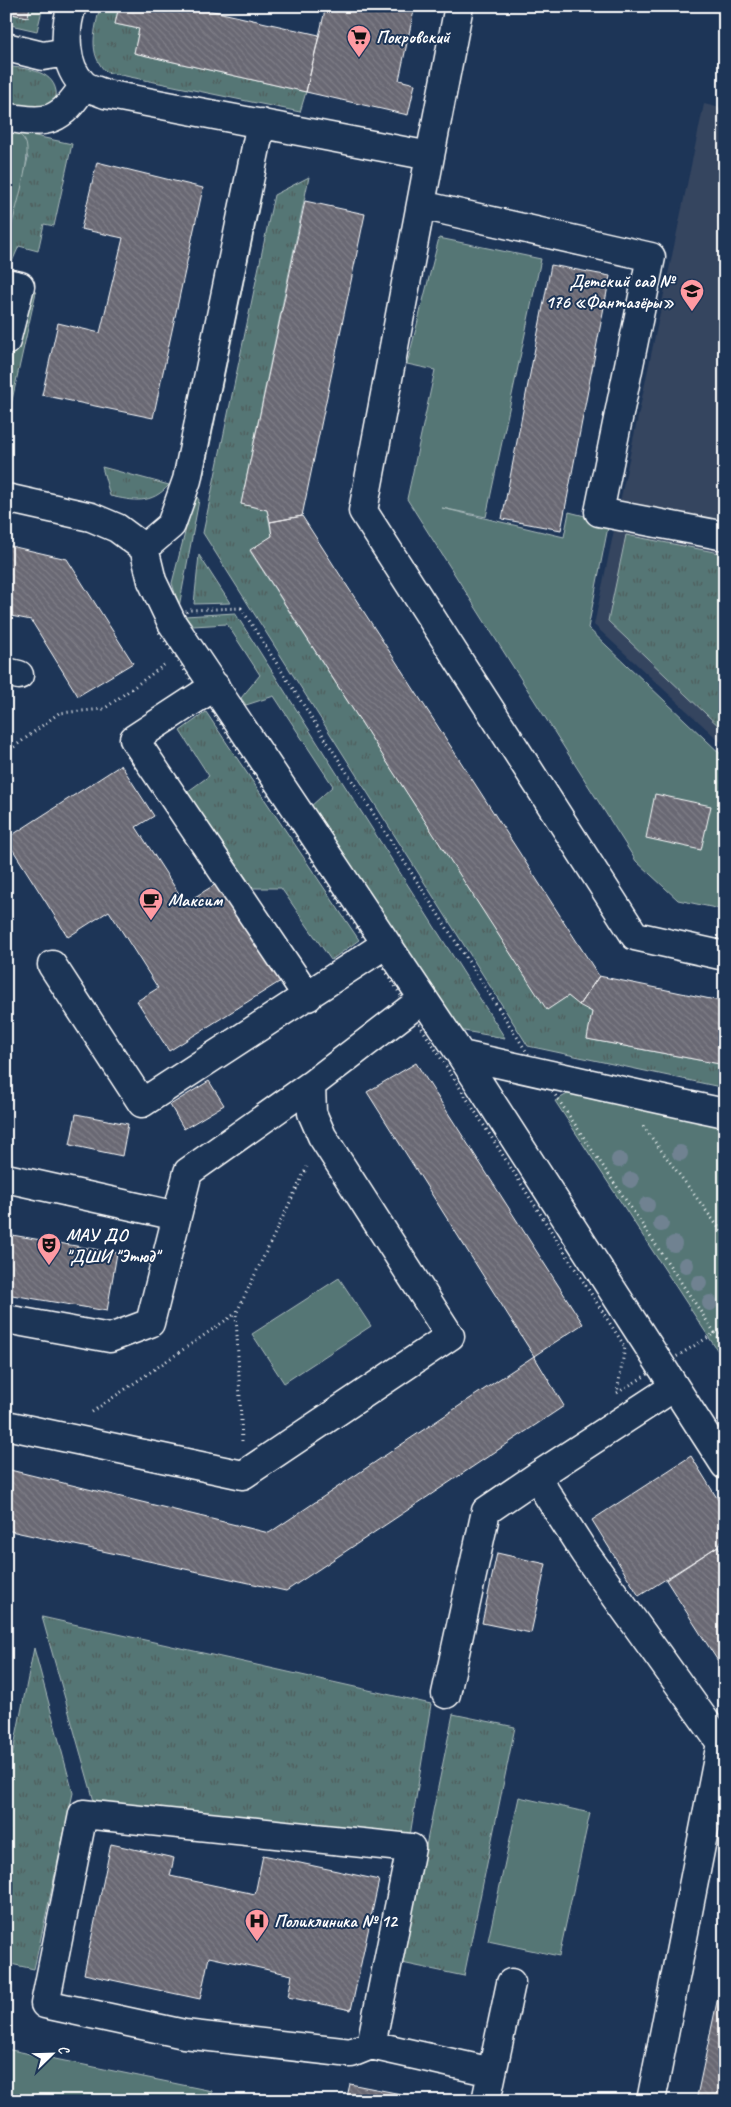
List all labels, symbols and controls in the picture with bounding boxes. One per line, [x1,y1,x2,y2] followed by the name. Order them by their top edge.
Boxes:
[346,24,372,58] supermarket icon: Покровский
[376,26,451,48] place label: Покровский
[545,270,677,313] place label: Детский сад № 176 «Фантазёры»
[679,278,705,312] school or university icon: Детский сад № 176 «Фантазёры»
[138,887,164,921] cafe icon: Максим
[168,889,224,911] place label: Максим
[66,1224,162,1267] place label: МАУ ДО "ДШИ "Этюд"
[36,1232,62,1266] theatre icon: МАУ ДО "ДШИ "Этюд"
[244,1908,270,1942] hospital icon: Поликлиника № 12
[274,1910,399,1932] place label: Поликлиника № 12
[28,2030,78,2080] north arrow
[54,2043,74,2058] text: С

